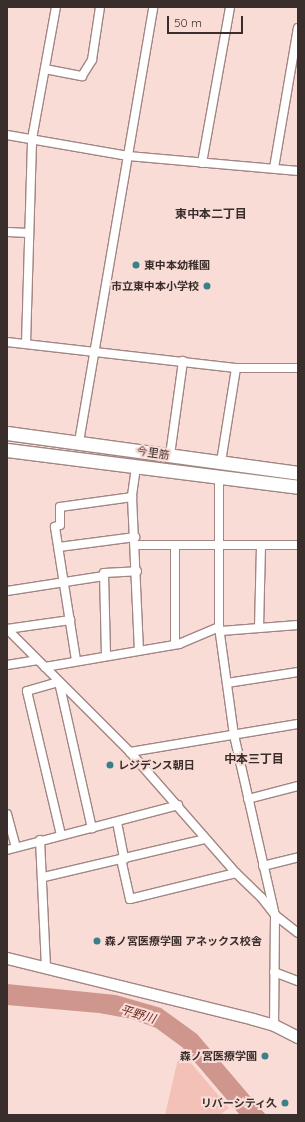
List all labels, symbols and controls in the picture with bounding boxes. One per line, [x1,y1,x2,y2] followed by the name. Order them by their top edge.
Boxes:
[169,8,245,34] scale bar
[174,15,202,30] text: 50 m
[175,207,247,221] district label: 東中本二丁目
[144,258,210,272] place label: 東中本幼稚園
[131,260,141,270] marker: 東中本幼稚園
[111,279,199,293] place label: 市立東中本小学校
[202,281,212,291] marker: 市立東中本小学校
[136,444,170,462] street label: 今里筋
[224,752,284,766] district label: 中本三丁目
[118,758,195,772] place label: レジデンス朝日
[105,760,115,770] marker: レジデンス朝日
[105,934,262,948] place label: 森ノ宮医療学園 アネックス校舎
[92,936,102,946] marker: 森ノ宮医療学園 アネックス校舎
[119,1002,157,1026] water label: 平野川
[180,1049,257,1063] place label: 森ノ宮医療学園
[260,1051,270,1061] marker: 森ノ宮医療学園
[200,1096,277,1110] place label: リバーシティ久
[280,1098,290,1108] marker: リバーシティ久

